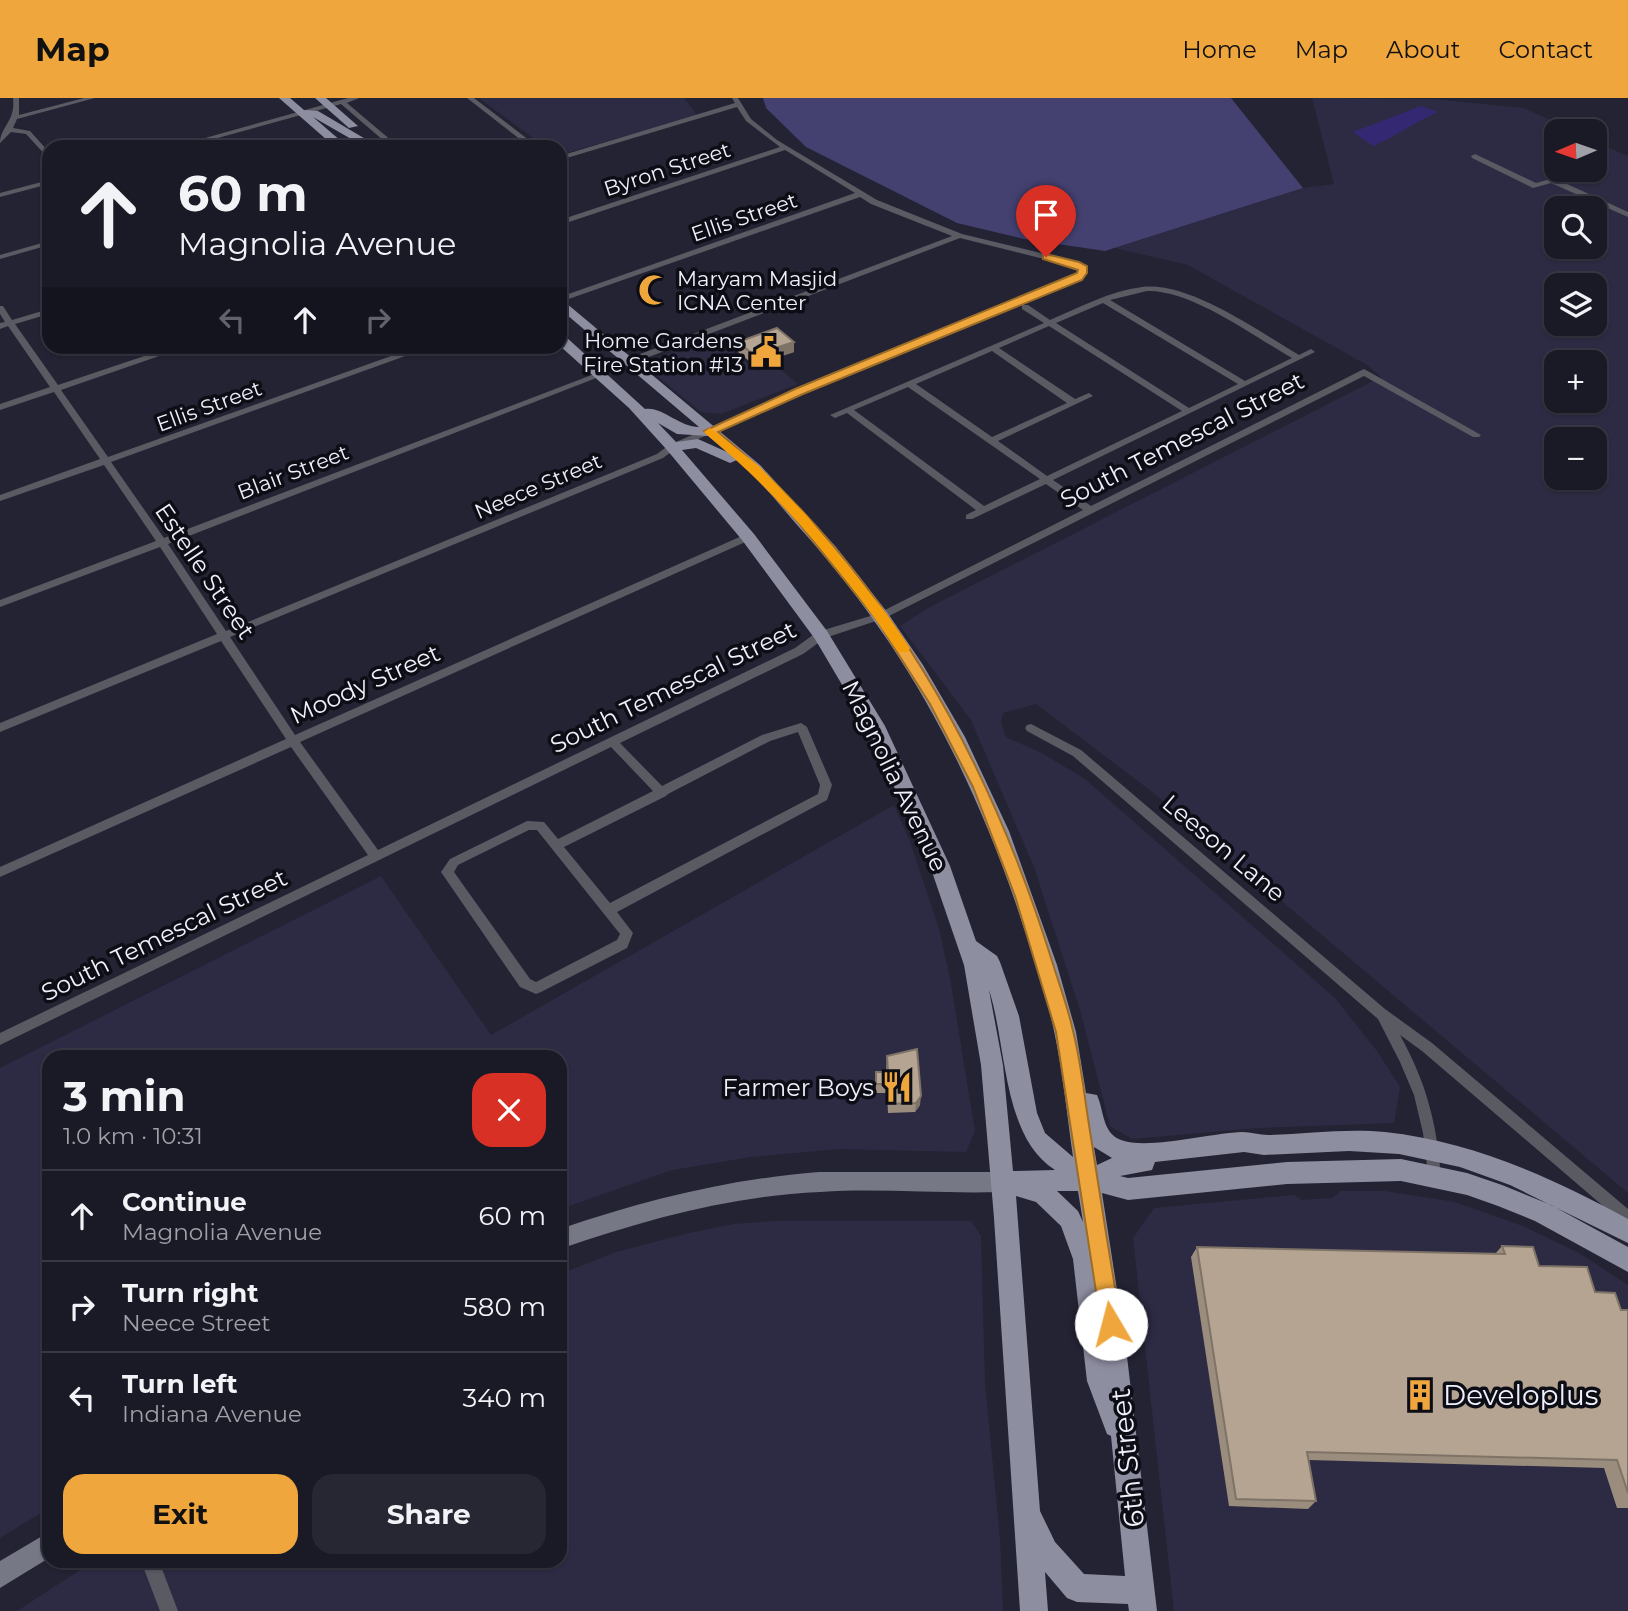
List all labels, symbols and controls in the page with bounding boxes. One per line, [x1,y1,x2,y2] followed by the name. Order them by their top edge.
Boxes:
[35,29,110,69] text: Map
[1182,35,1257,64] text: Home
[1295,35,1348,64] text: Map
[1386,35,1460,64] text: About
[1498,35,1593,64] text: Contact
[1544,119,1606,182] north arrow
[1544,119,1607,490] map controls
[600,137,734,201] street label: Byron Street
[178,164,308,223] text: 60 m
[63,168,154,259] icon: ahead
[1016,185,1076,257] pin
[688,187,800,247] street label: Ellis Street
[1027,196,1065,234] icon: arrive
[1544,196,1607,259] button: search
[178,224,456,263] text: Magnolia Avenue
[677,266,837,315] place label: Maryam Masjid ICNA Center
[637,273,671,307] mosque icon: Maryam Masjid ICNA Center
[1544,273,1607,336] button: layers
[213,301,251,339] icon: left
[286,301,324,339] icon: ahead
[359,301,397,339] icon: right
[583,328,743,377] place label: Home Gardens Fire Station #13
[749,335,783,369] public building icon: Home Gardens Fire Station #13
[1544,350,1607,413] button: +
[1055,366,1309,514] street label: South Temescal Street
[153,375,265,437] street label: Ellis Street
[1544,427,1607,490] button: −
[234,439,352,505] street label: Blair Street
[471,448,605,524] street label: Neece Street
[149,498,261,645] street label: Estelle Street
[545,615,801,759] street label: South Temescal Street
[286,638,445,730] street label: Moody Street
[836,676,954,876] street label: Magnolia Avenue
[1157,788,1291,908] street label: Leeson Lane
[36,863,292,1007] street label: South Temescal Street
[63,1070,185,1122] text: 3 min
[880,1070,914,1104] restaurant icon: Farmer Boys
[472,1073,546,1147] button: close
[722,1073,874,1102] place label: Farmer Boys
[63,1122,203,1150] text: 1.0 km · 10:31
[122,1186,247,1218] text: Continue
[63,1197,101,1235] icon: ahead
[479,1200,546,1232] text: 60 m
[122,1218,322,1246] text: Magnolia Avenue
[122,1277,258,1309] text: Turn right
[1074,1287,1148,1361] position arrow
[63,1288,101,1326] icon: right
[463,1291,546,1323] text: 580 m
[122,1309,271,1337] text: Neece Street
[122,1368,238,1400] text: Turn left
[1403,1378,1437,1412] building icon: Developlus
[1443,1378,1599,1412] place label: Developlus
[63,1379,101,1417] icon: left
[463,1382,546,1414] text: 340 m
[1103,1387,1151,1529] street label: 6th Street
[122,1400,302,1428] text: Indiana Avenue
[63,1474,298,1554] button: Exit
[312,1474,546,1554] button: Share

